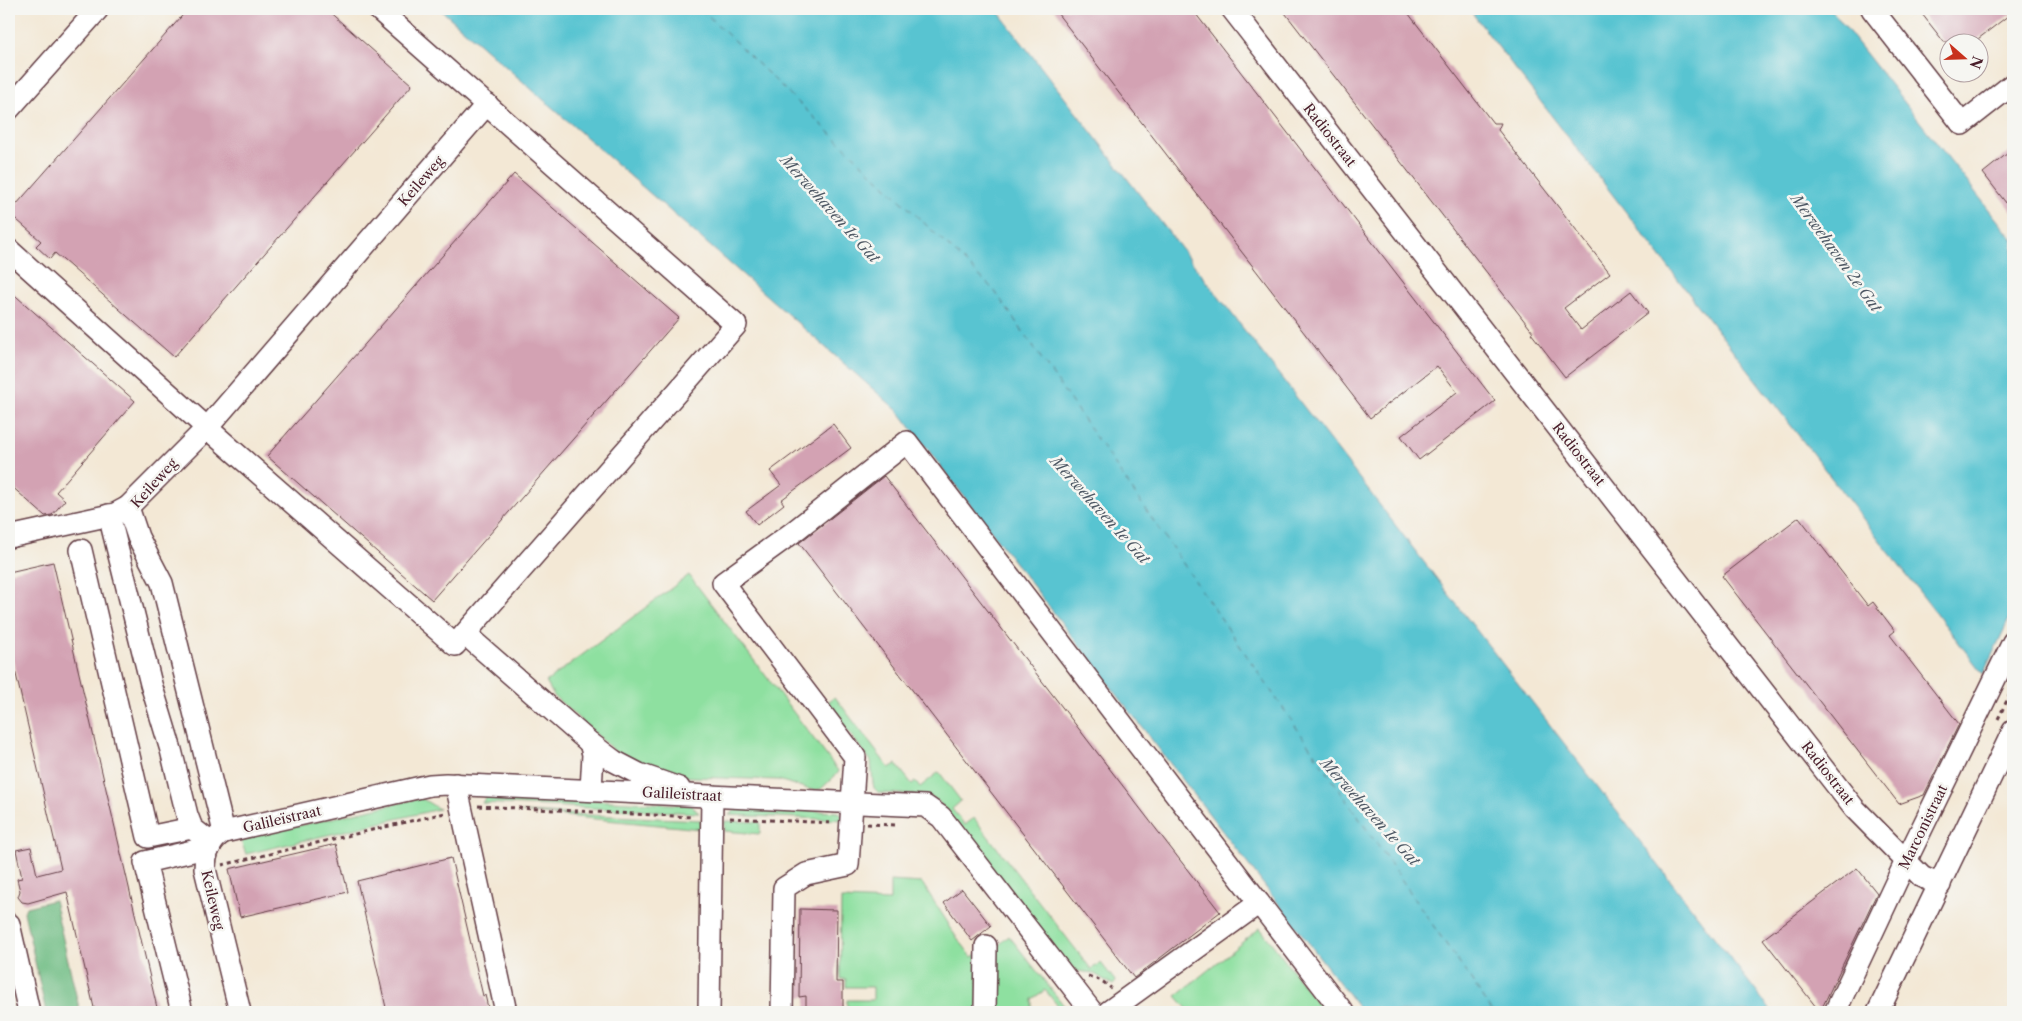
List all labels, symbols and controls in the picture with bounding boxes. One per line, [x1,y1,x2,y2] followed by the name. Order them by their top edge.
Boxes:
[1940,32,1990,82] north arrow
[1966,54,1987,71] text: N
[1300,100,1360,170] street label: Radiostraat
[775,149,884,267] water label: Merwehaven 1e Gat
[394,152,448,210] street label: Keileweg
[1786,188,1886,316] water label: Merwehaven 2e Gat
[1549,419,1609,489] street label: Radiostraat
[1045,450,1154,568] water label: Merwehaven 1e Gat
[127,454,181,512] street label: Keileweg
[1798,738,1858,808] street label: Radiostraat
[1315,752,1424,870] water label: Merwehaven 1e Gat
[1895,781,1951,873] street label: Marconistraat
[642,783,722,805] street label: Galileïstraat
[241,801,323,837] street label: Galileïstraat
[197,868,229,932] street label: Keileweg

